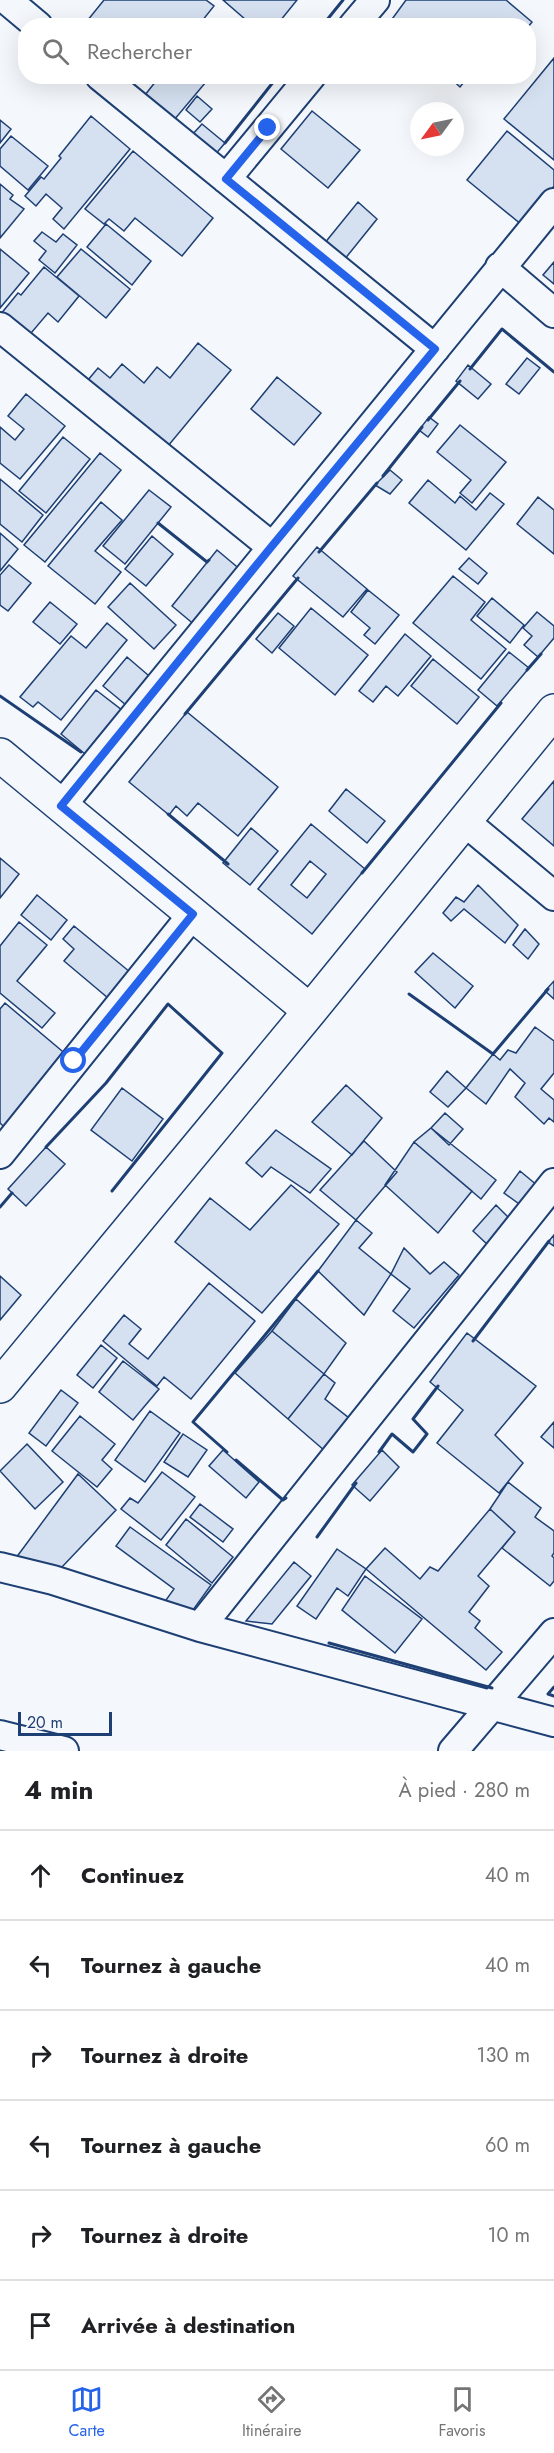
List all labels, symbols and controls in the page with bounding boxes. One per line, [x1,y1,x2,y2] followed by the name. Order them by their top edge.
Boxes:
[18,18,536,84] search box
[39,35,72,68] icon: search
[87,35,192,67] text: Rechercher
[410,102,464,156] north arrow
[254,114,280,140] route end
[60,1047,86,1073] route start
[18,1709,112,1736] scale bar
[27,1711,63,1734] text: 20 m
[24,1771,93,1809] text: 4 min
[399,1776,530,1805] text: À pied · 280 m
[24,1859,57,1892] icon: ahead
[81,1859,184,1891] text: Continuez
[485,1861,530,1890] text: 40 m
[24,1949,57,1982] icon: left
[81,1949,261,1981] text: Tournez à gauche
[485,1951,530,1980] text: 40 m
[24,2039,57,2072] icon: right
[81,2039,248,2071] text: Tournez à droite
[476,2041,530,2070] text: 130 m
[24,2129,57,2162] icon: left
[81,2129,261,2161] text: Tournez à gauche
[485,2131,530,2160] text: 60 m
[24,2219,57,2252] icon: right
[81,2219,248,2251] text: Tournez à droite
[487,2221,530,2250] text: 10 m
[24,2309,57,2342] icon: arrive
[81,2309,295,2341] text: Arrivée à destination
[69,2383,105,2442] tab: Carte
[242,2383,301,2442] tab: Itinéraire
[439,2383,485,2442] tab: Favoris

